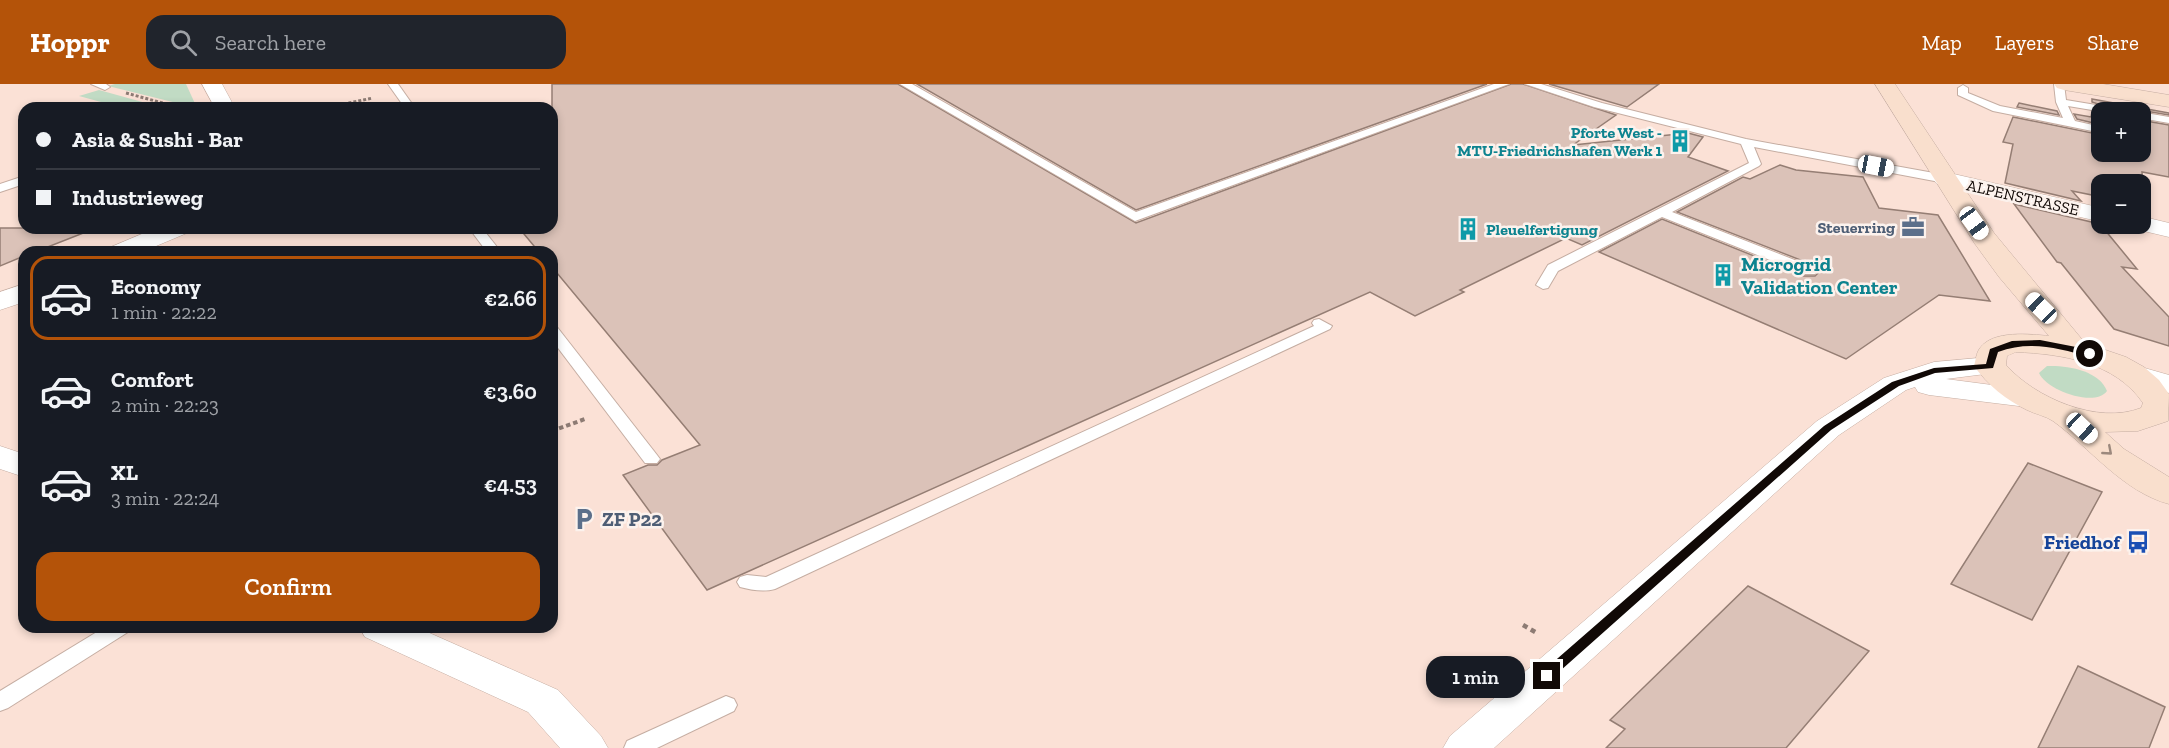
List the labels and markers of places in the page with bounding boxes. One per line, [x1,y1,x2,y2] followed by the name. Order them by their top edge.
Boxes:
[1457,123,1663,160] place label: Pforte West - MTU-Friedrichshafen Werk 1
[1667,128,1693,154] building icon: Pforte West - MTU-Friedrichshafen Werk 1
[1900,214,1926,240] office icon: Steuerring
[1455,216,1481,242] building icon: Pleuelfertigung
[1817,218,1895,237] place label: Steuerring
[1486,220,1598,239] place label: Pleuelfertigung
[1741,252,1898,299] place label: Microgrid Validation Center
[1710,262,1736,288] building icon: Microgrid Validation Center
[571,506,597,532] parking icon: ZF P22
[602,507,662,531] place label: ZF P22
[2125,529,2151,555] bus stop icon: Friedhof
[2044,530,2122,554] place label: Friedhof

